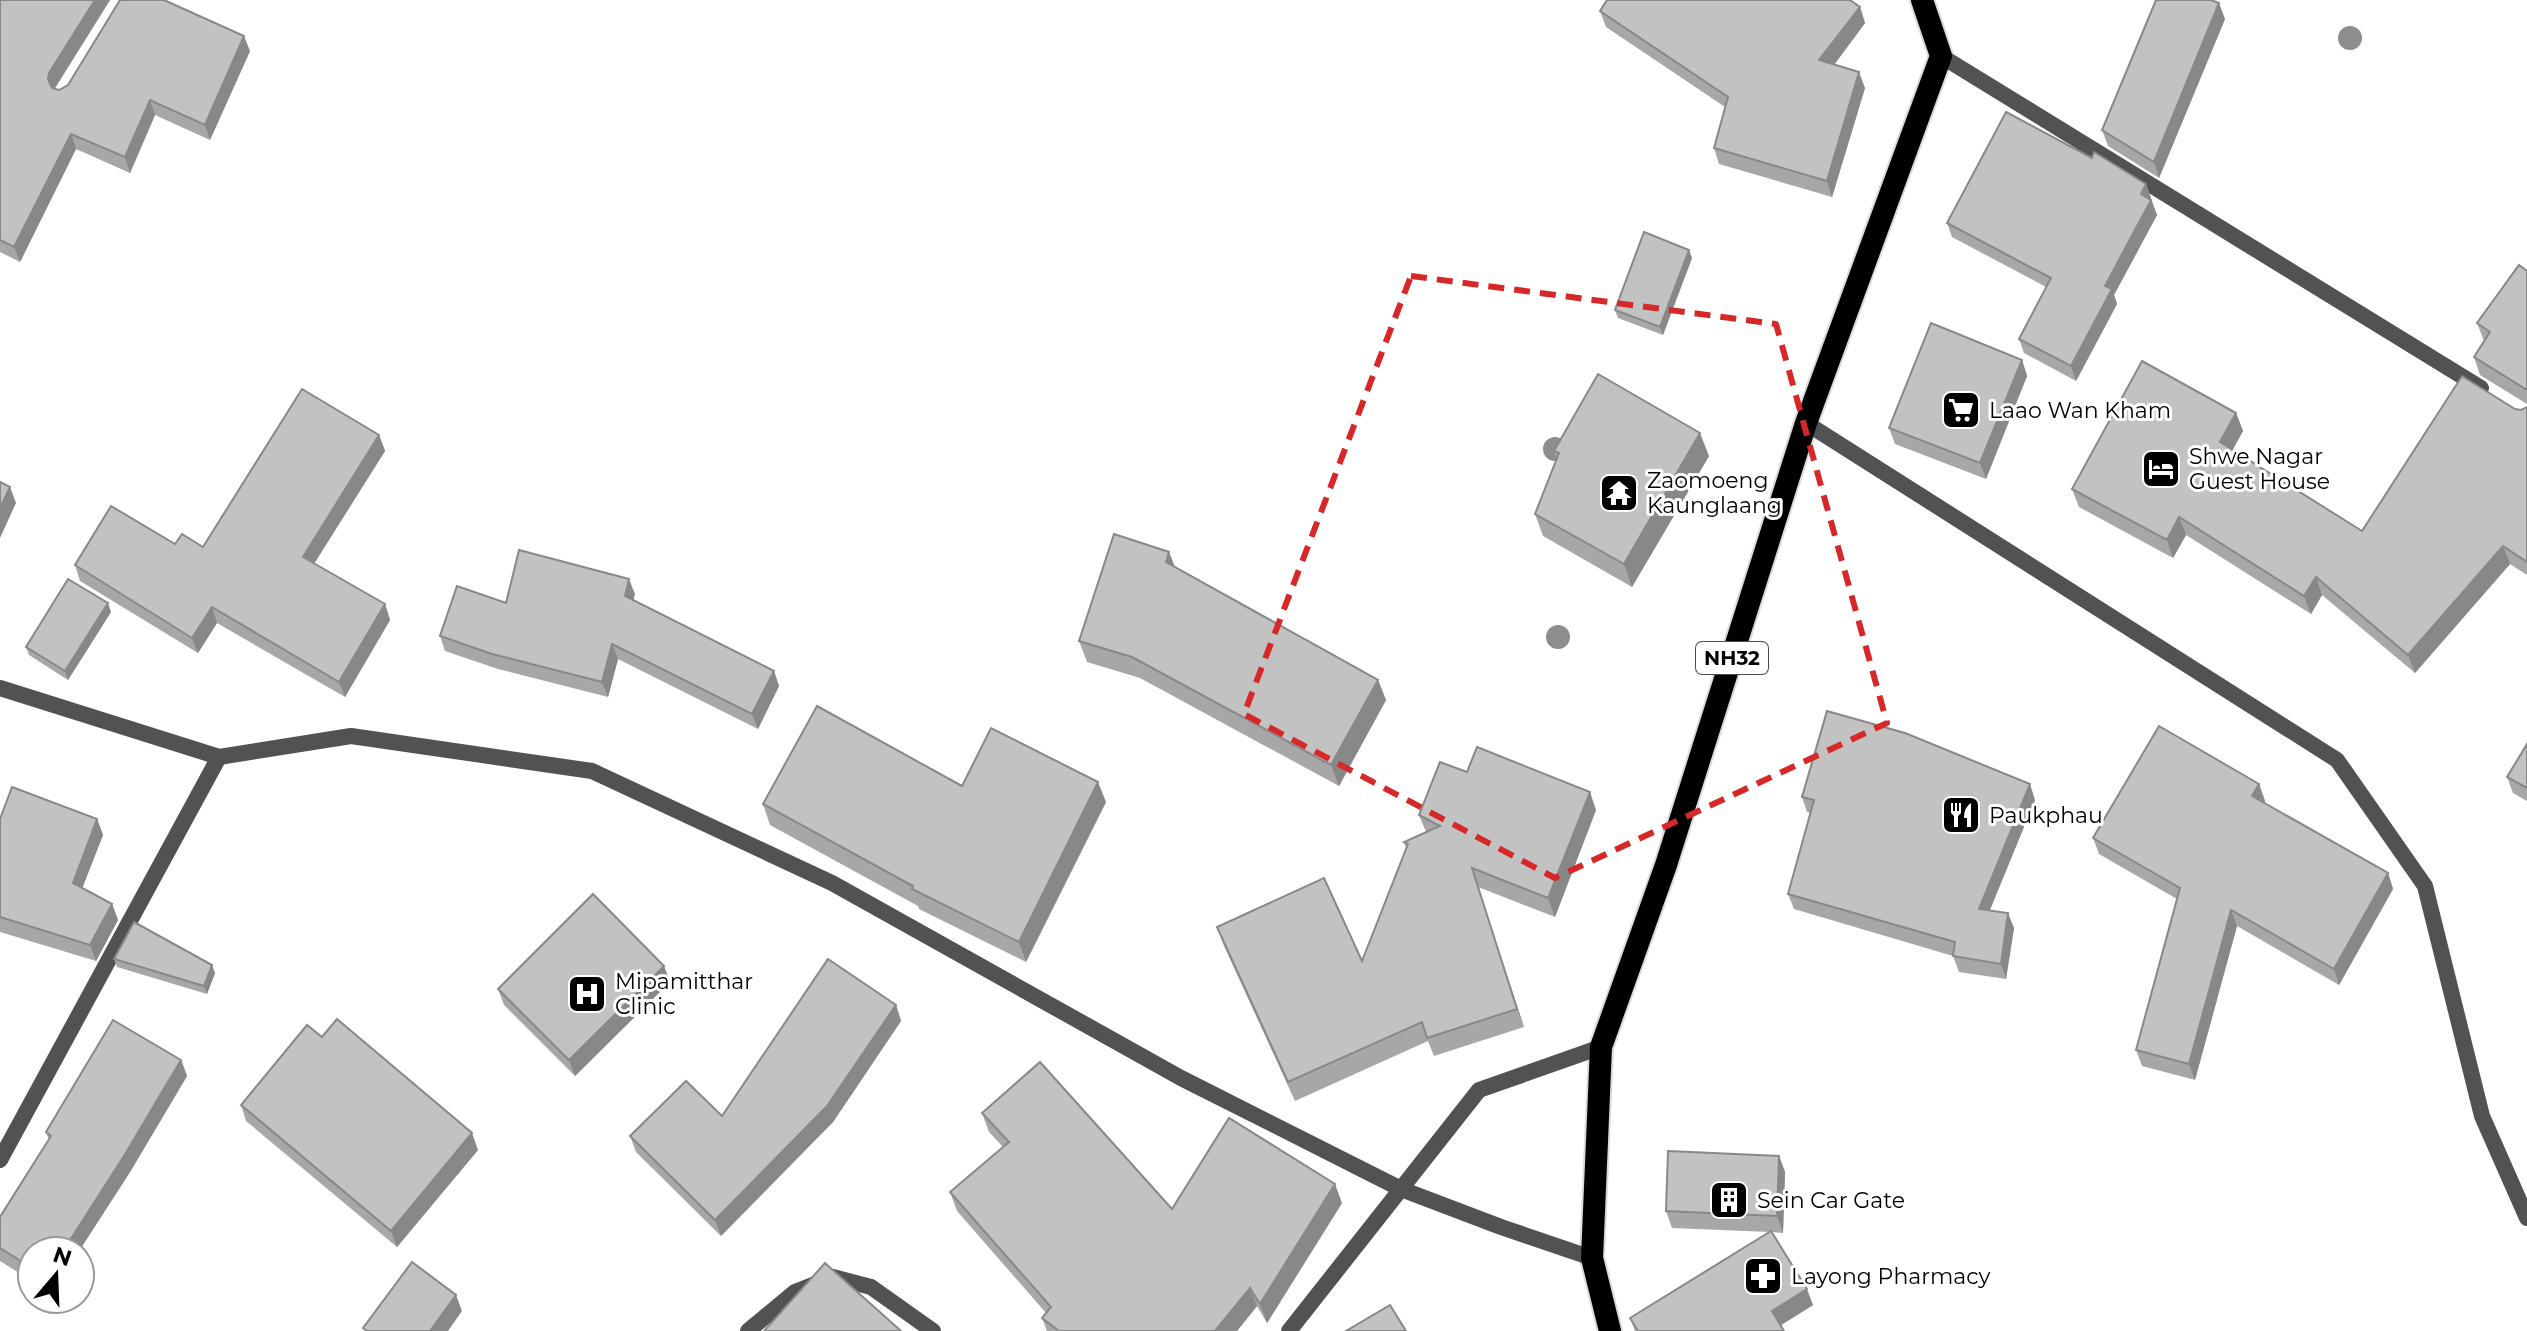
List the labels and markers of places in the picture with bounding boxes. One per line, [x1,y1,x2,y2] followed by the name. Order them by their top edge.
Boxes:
[1940,389,1982,431] supermarket icon: Laao Wan Kham
[1989,397,2171,424] place label: Laao Wan Kham
[2189,443,2330,495] place label: Shwe Nagar Guest House
[2140,448,2182,490] hotel icon: Shwe Nagar Guest House
[1647,467,1782,519] place label: Zaomoeng Kaunglaang
[1598,472,1640,514] temple icon: Zaomoeng Kaunglaang
[1940,794,1982,836] restaurant icon: Paukphau
[1989,802,2103,829] place label: Paukphau
[615,968,753,1020] place label: Mipamitthar Clinic
[566,973,608,1015] hospital icon: Mipamitthar Clinic
[1708,1179,1750,1221] building icon: Sein Car Gate
[1757,1187,1905,1214] place label: Sein Car Gate
[1742,1255,1784,1297] pharmacy icon: Layong Pharmacy
[1791,1263,1991,1290] place label: Layong Pharmacy

